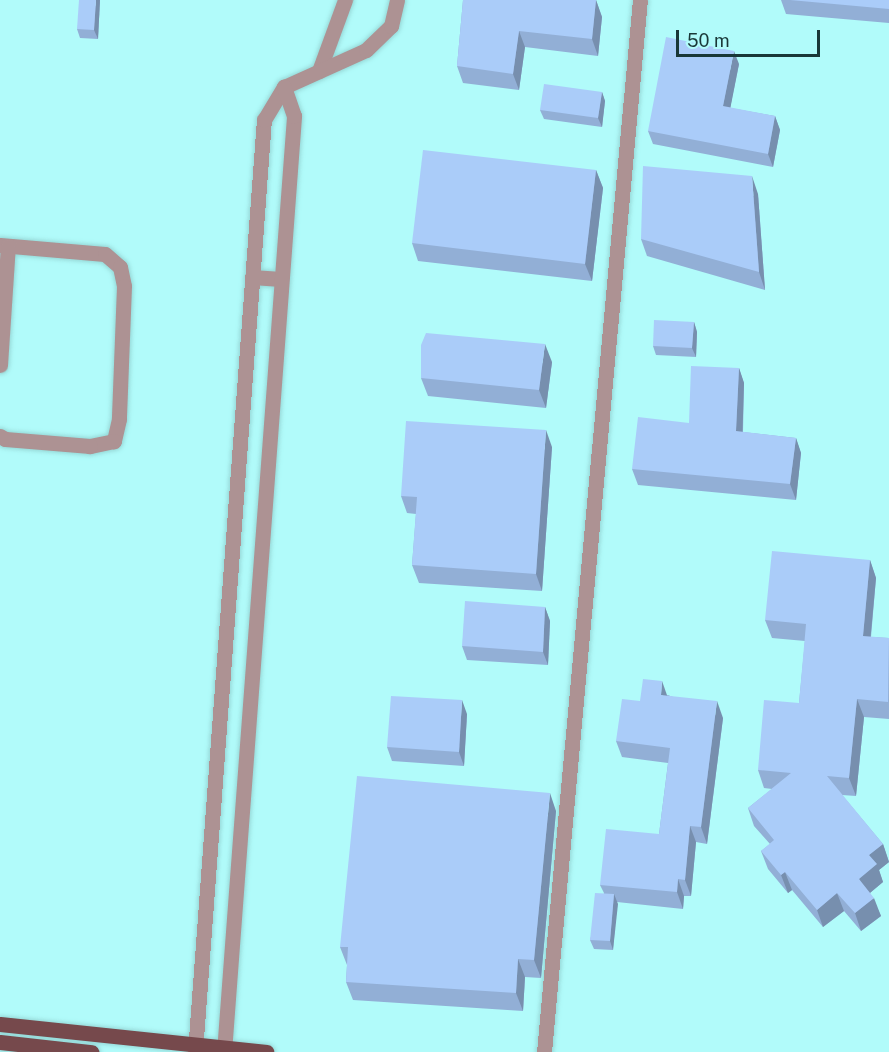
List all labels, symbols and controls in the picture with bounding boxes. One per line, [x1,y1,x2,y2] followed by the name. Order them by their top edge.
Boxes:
[679,18,823,56] scale bar
[687,30,730,51] text: 50 m

